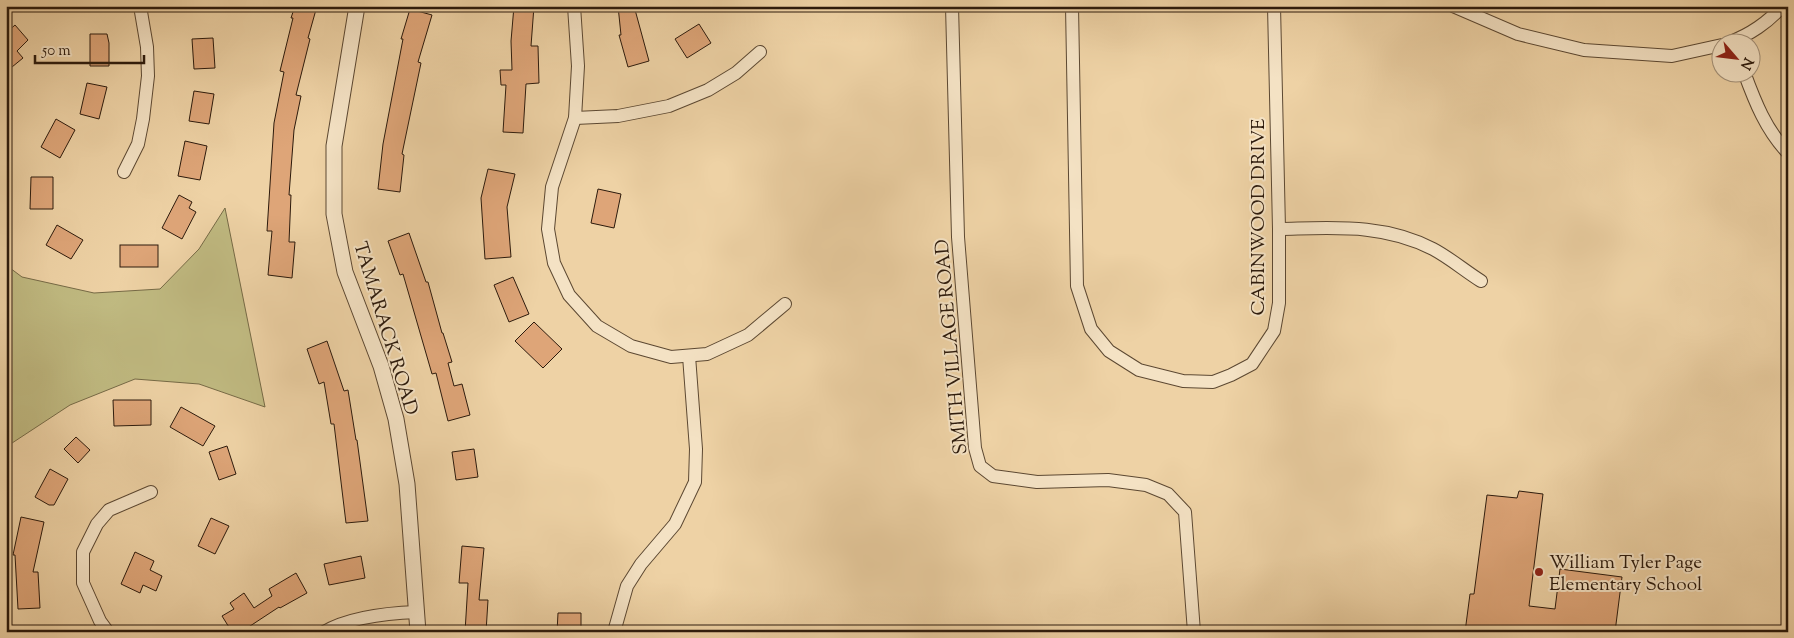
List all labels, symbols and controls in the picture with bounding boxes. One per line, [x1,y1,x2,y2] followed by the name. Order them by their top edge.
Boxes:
[35,32,144,64] scale bar
[1712,32,1762,82] north arrow
[41,41,71,62] text: 50 m
[1734,54,1757,73] text: N
[1246,118,1273,316] street label: CABINWOOD DRIVE
[930,238,975,456] street label: SMITH VILLAGE ROAD
[345,239,424,419] street label: TAMARACK ROAD
[1549,550,1702,599] place label: William Tyler Page Elementary School
[1533,566,1545,578] marker: William Tyler Page Elementary School

